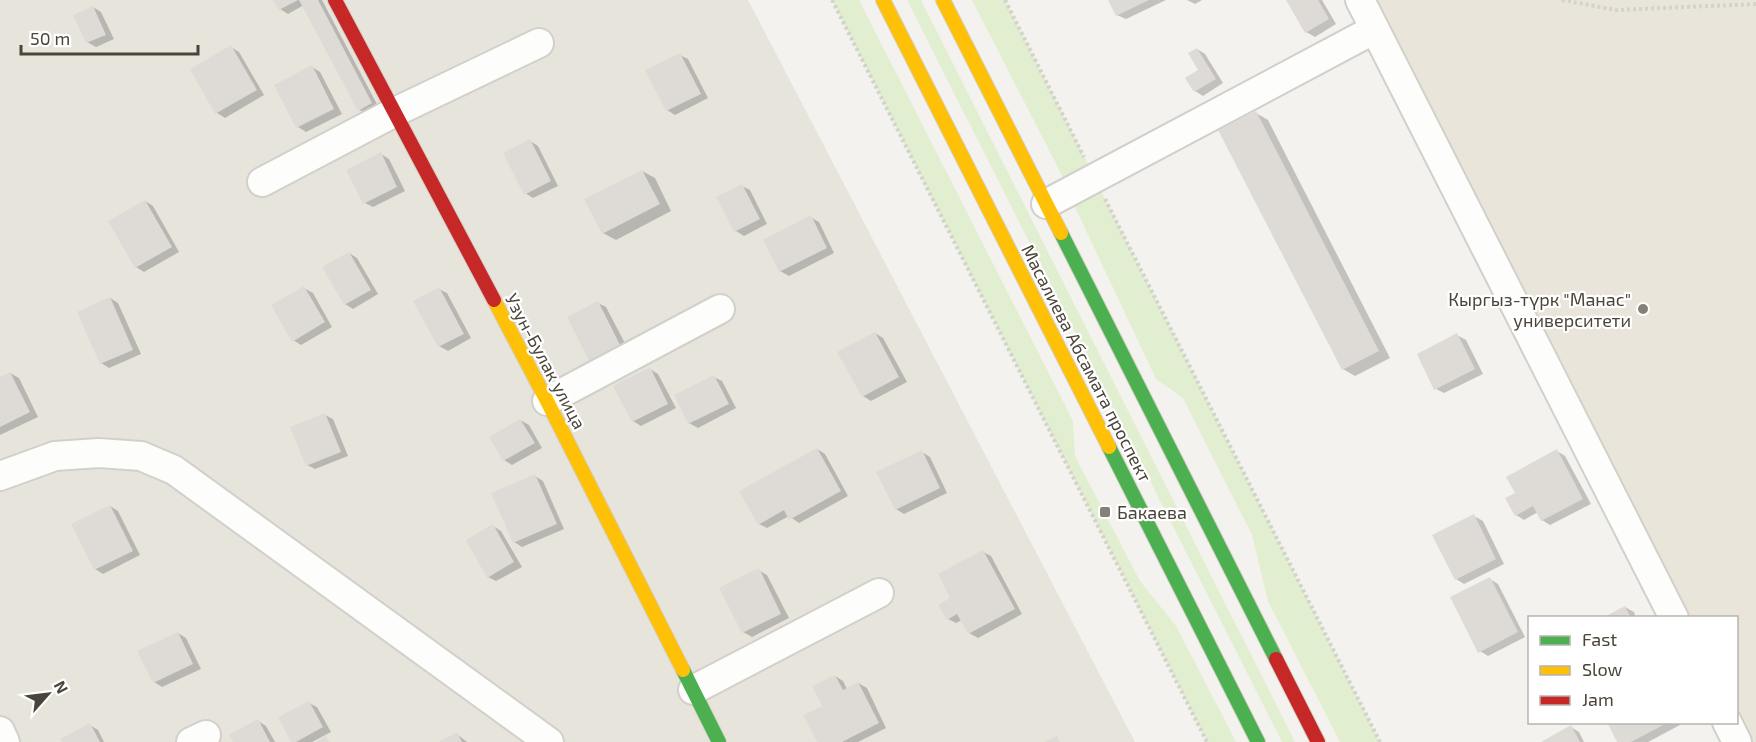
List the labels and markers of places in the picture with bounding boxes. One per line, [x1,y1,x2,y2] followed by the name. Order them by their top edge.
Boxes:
[1448,288,1631,331] place label: Кыргыз-түрк "Манас" университети
[1636,302,1650,316] marker: Кыргыз-түрк "Манас" университети
[1117,501,1187,523] place label: Бакаева
[1098,505,1112,519] marker: Бакаева

